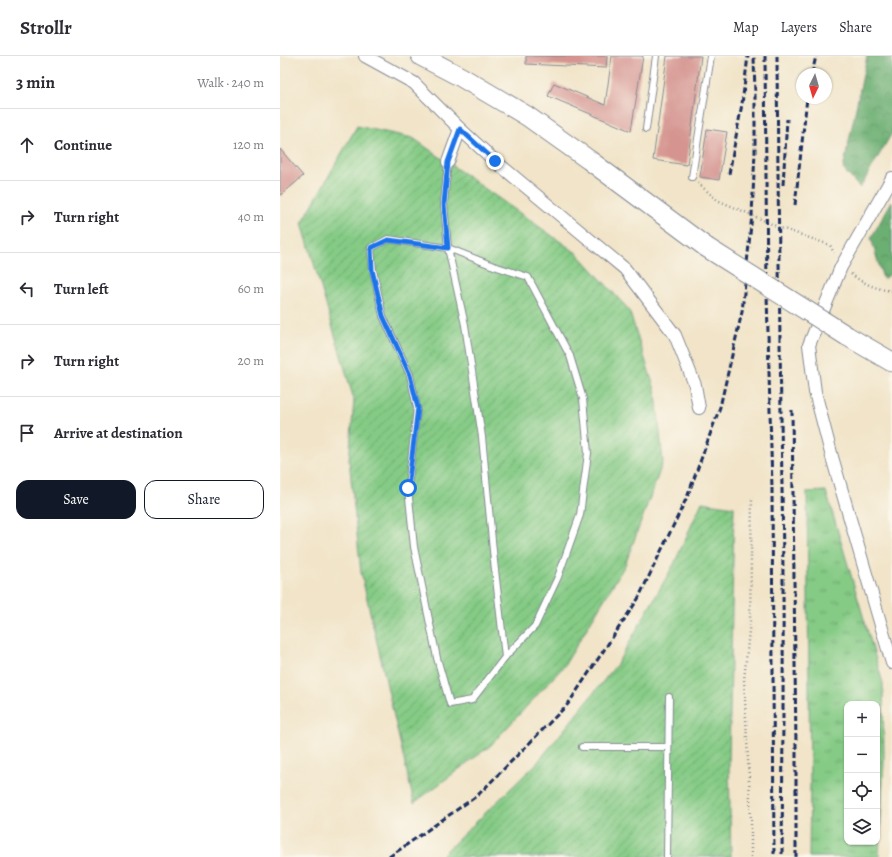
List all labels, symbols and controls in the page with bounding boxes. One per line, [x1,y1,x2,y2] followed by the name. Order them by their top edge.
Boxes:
[20,15,72,41] text: Strollr
[733,18,759,37] text: Map
[781,18,817,37] text: Layers
[839,18,872,37] text: Share
[796,68,832,104] north arrow
[16,71,55,94] text: 3 min
[197,74,264,91] text: Walk · 240 m
[16,134,38,156] icon: ahead
[54,135,112,155] text: Continue
[233,136,264,153] text: 120 m
[486,152,504,170] route end
[16,206,38,228] icon: right
[54,207,119,227] text: Turn right
[238,208,264,225] text: 40 m
[16,278,38,300] icon: left
[54,279,109,299] text: Turn left
[238,280,264,297] text: 60 m
[16,350,38,372] icon: right
[54,351,119,371] text: Turn right
[238,352,264,369] text: 20 m
[16,422,38,444] icon: arrive
[54,423,183,443] text: Arrive at destination
[399,479,417,497] route start
[16,480,136,519] button: Save
[144,480,264,519] button: Share
[844,701,880,845] map controls
[844,701,880,737] button: +
[844,737,880,773] button: −
[844,773,880,809] button: locate
[844,809,880,845] button: layers

